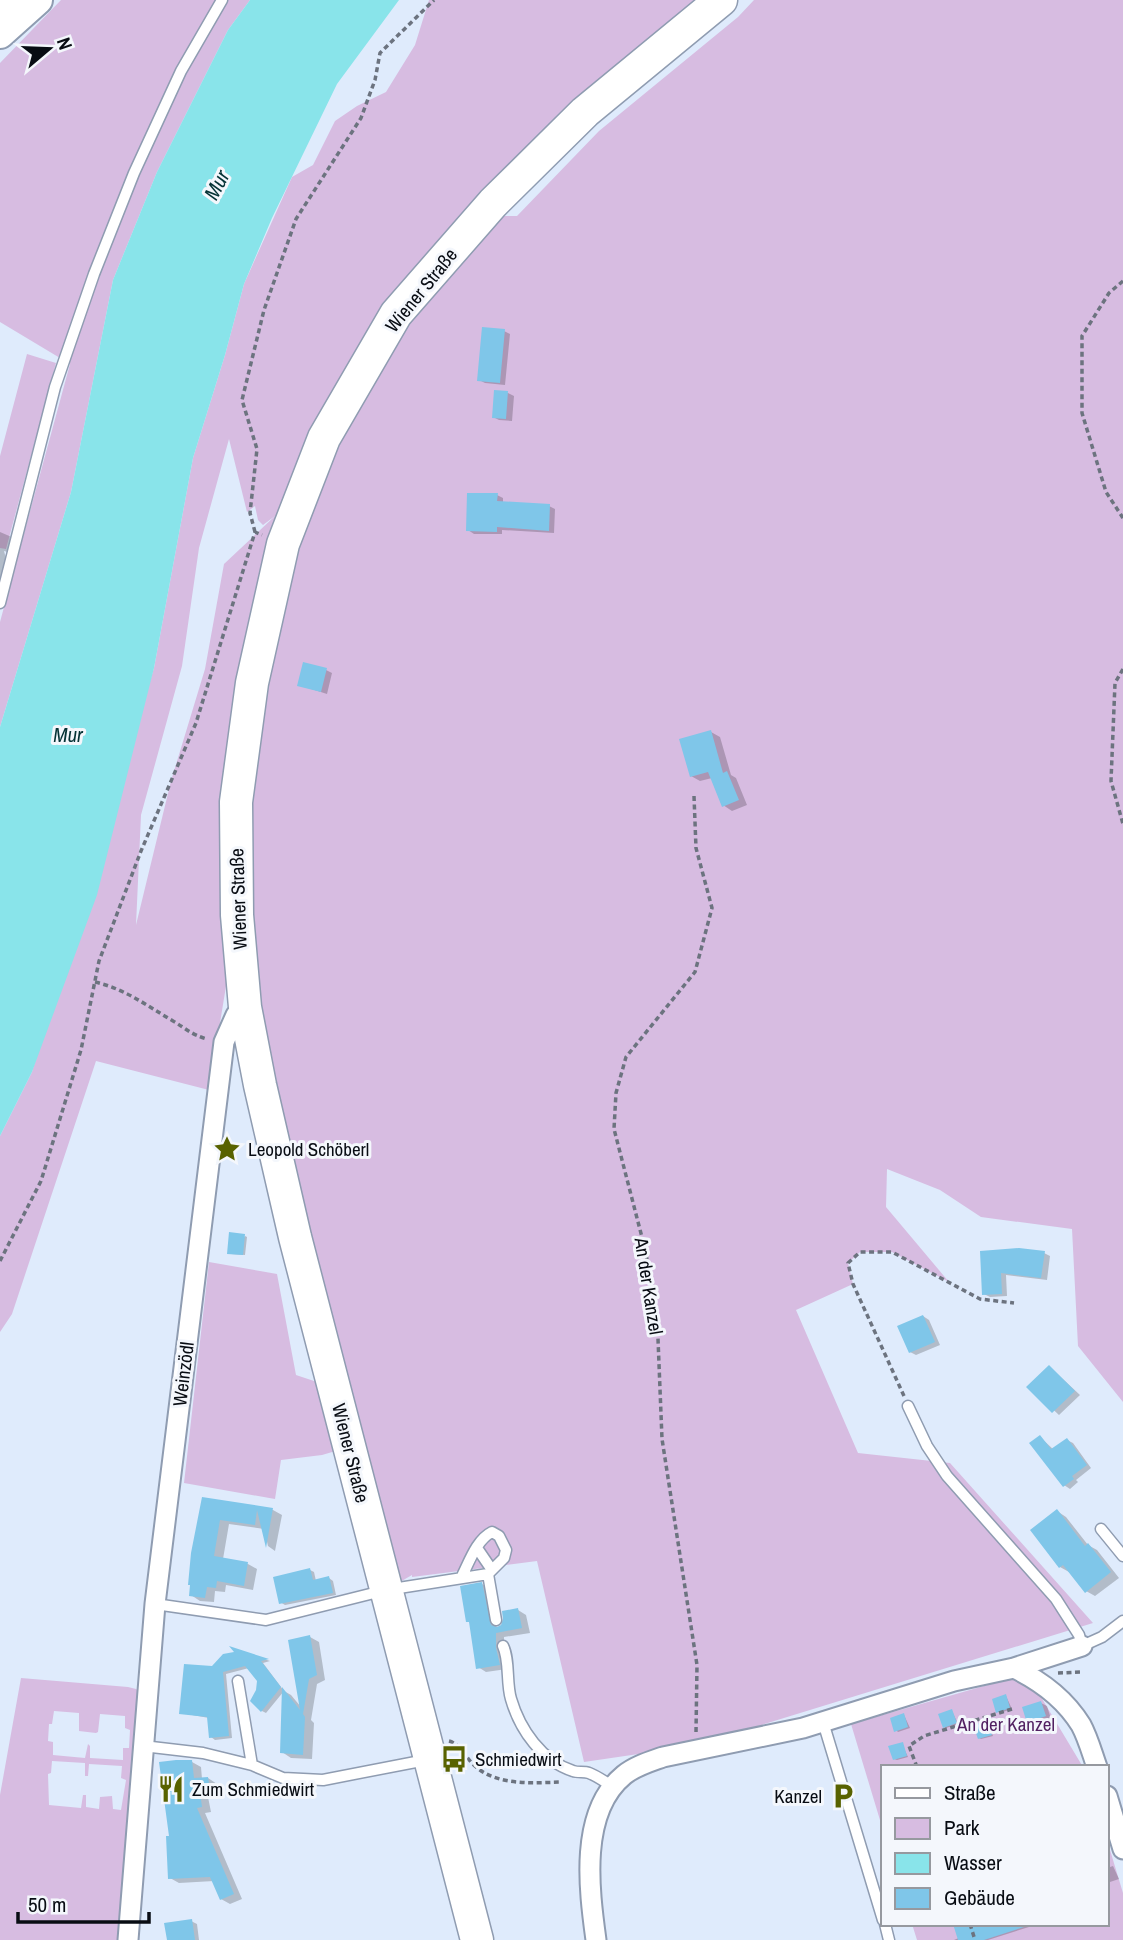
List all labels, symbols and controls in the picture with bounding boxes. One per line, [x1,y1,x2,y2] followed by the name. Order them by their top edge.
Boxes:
[14,14,84,84] north arrow
[51,34,79,53] text: N
[197,164,237,205] water label: Mur
[379,242,463,338] street label: Wiener Straße
[53,720,84,749] water label: Mur
[223,848,253,950] street label: Wiener Straße
[212,1134,242,1164] place icon: Leopold Schöberl
[248,1136,369,1162] place label: Leopold Schöberl
[628,1235,669,1336] street label: An der Kanzel
[166,1340,200,1408] street label: Weinzödl
[326,1401,376,1505] street label: Wiener Straße
[956,1711,1055,1737] park label: An der Kanzel
[439,1744,469,1774] bus stop icon: Schmiedwirt
[475,1746,562,1772] place label: Schmiedwirt
[881,1765,1109,1926] legend
[156,1774,186,1804] restaurant icon: Zum Schmiedwirt
[192,1776,315,1802] place label: Zum Schmiedwirt
[944,1778,996,1807] text: Straße
[828,1781,858,1811] parking icon: Kanzel
[774,1783,822,1809] place label: Kanzel
[944,1813,980,1842] text: Park
[944,1848,1002,1877] text: Wasser
[18,1881,149,1925] scale bar
[944,1883,1015,1912] text: Gebäude
[28,1890,66,1919] text: 50 m

